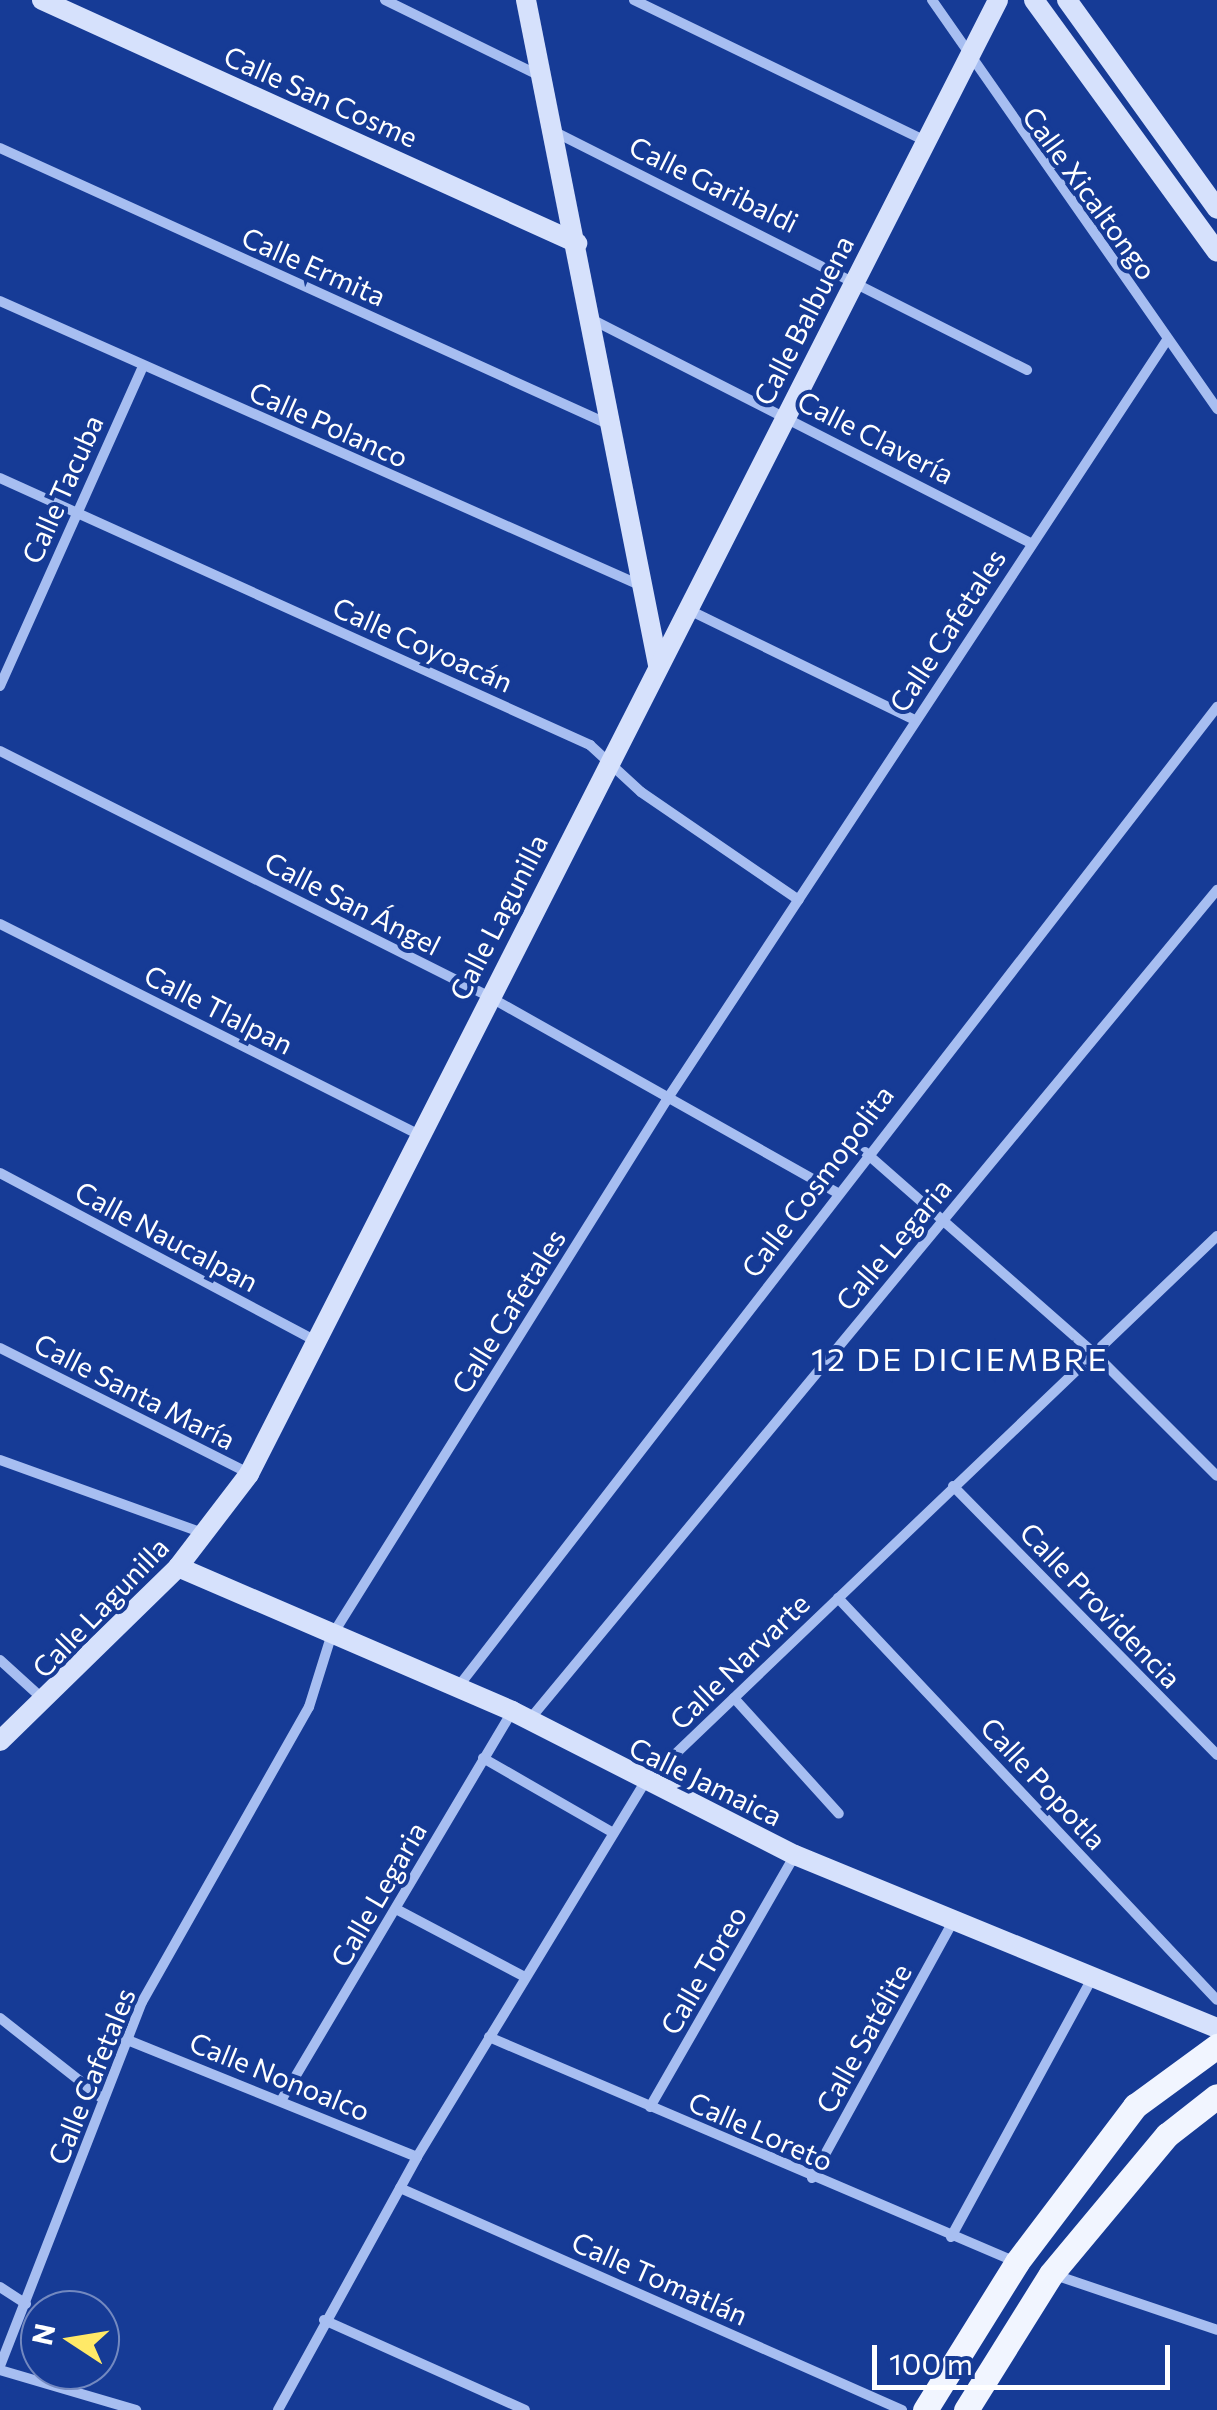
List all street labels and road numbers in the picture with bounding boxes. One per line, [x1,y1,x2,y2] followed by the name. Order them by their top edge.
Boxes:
[219,38,423,154] street label: Calle San Cosme
[1016,100,1164,286] street label: Calle Xicaltongo
[624,129,804,239] street label: Calle Garibaldi
[237,219,391,313] street label: Calle Ermita
[746,230,860,410] street label: Calle Balbuena
[244,374,414,474] street label: Calle Polanco
[792,383,960,491] street label: Calle Clavería
[14,410,110,568] street label: Calle Tacuba
[882,542,1012,718] street label: Calle Cafetales
[328,589,518,699] street label: Calle Coyoacán
[442,828,554,1006] street label: Calle Lagunilla
[259,844,447,962] street label: Calle San Ángel
[139,957,299,1061] street label: Calle Tlalpan
[734,1078,900,1284] street label: Calle Cosmopolita
[828,1171,958,1317] street label: Calle Legaria
[70,1174,264,1298] street label: Calle Naucalpan
[444,1223,572,1399] street label: Calle Cafetales
[29,1326,241,1456] street label: Calle Santa María
[1014,1515,1188,1695] street label: Calle Providencia
[25,1530,175,1684] street label: Calle Lagunilla
[662,1586,816,1736] street label: Calle Narvarte
[974,1710,1114,1856] street label: Calle Popotla
[624,1730,788,1832] street label: Calle Jamaica
[323,1816,433,1972] street label: Calle Legaria
[653,1900,753,2040] street label: Calle Toreo
[808,1957,918,2119] street label: Calle Satélite
[40,1983,142,2169] street label: Calle Cafetales
[185,2025,375,2127] street label: Calle Nonoalco
[684,2084,838,2178] street label: Calle Loreto
[567,2224,753,2332] street label: Calle Tomatlán

